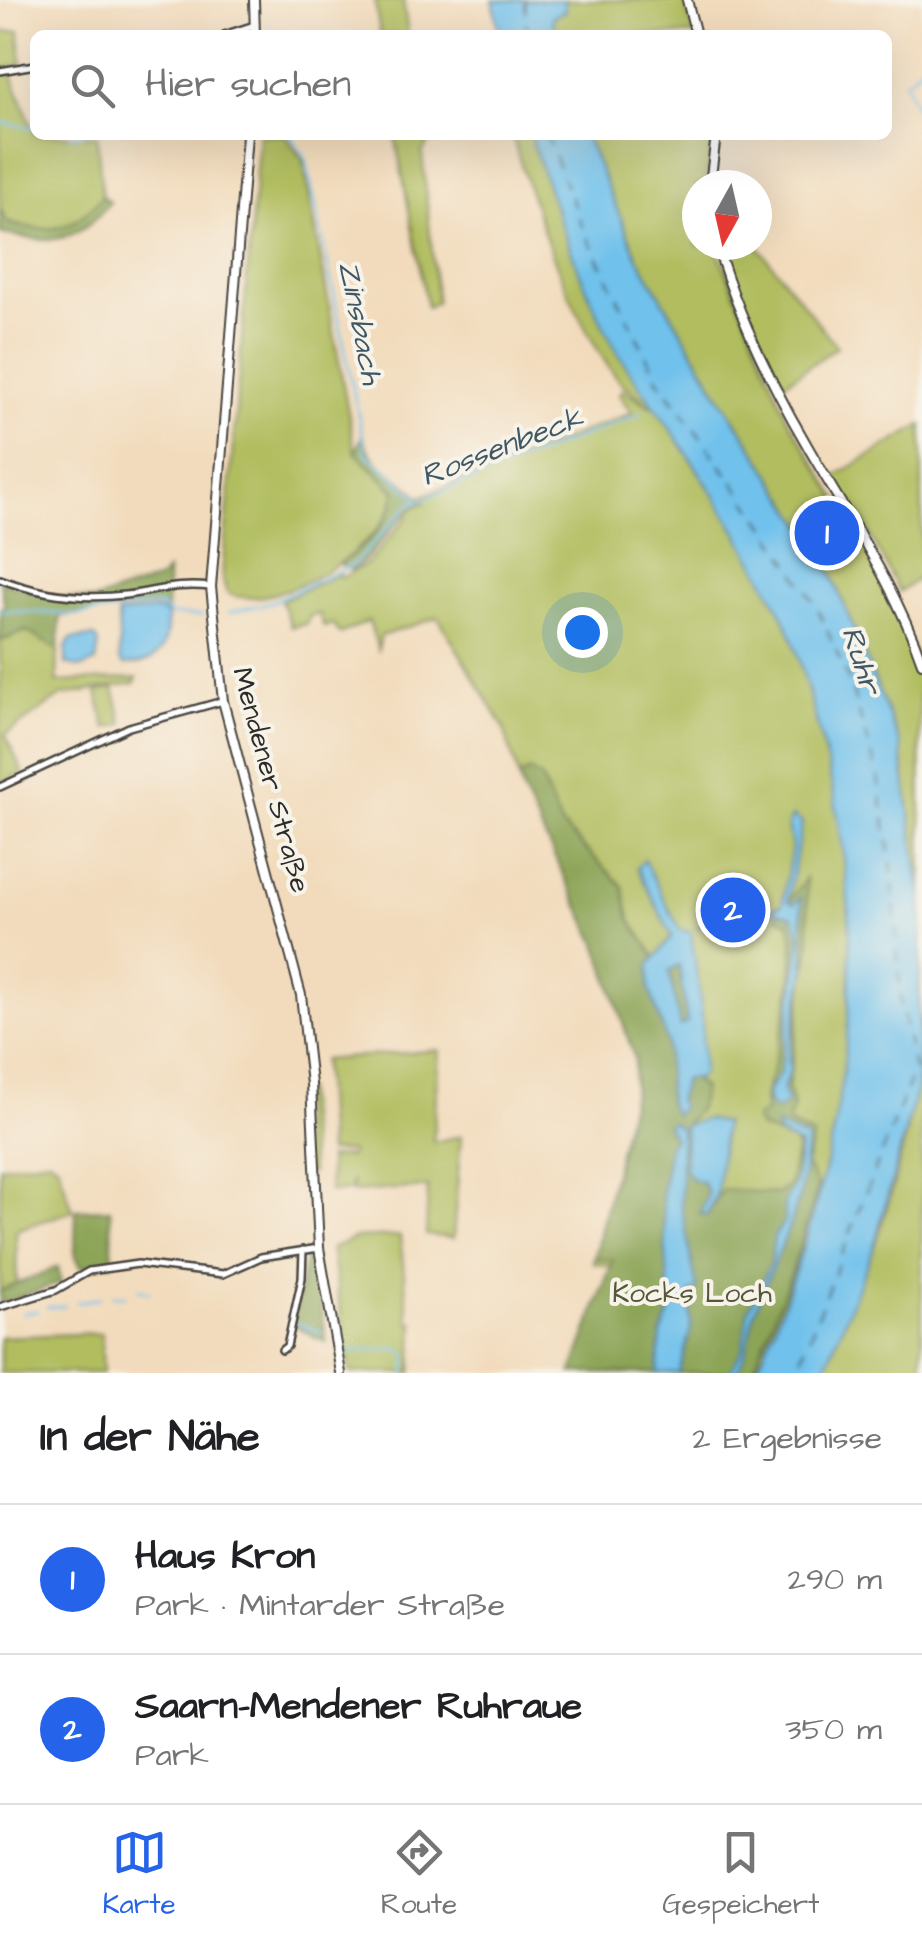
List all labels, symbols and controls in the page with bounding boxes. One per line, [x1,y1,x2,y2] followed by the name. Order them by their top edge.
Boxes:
[30,30,892,140] search box
[65,58,120,113] icon: search
[145,59,351,111] text: Hier suchen
[682,170,772,260] north arrow
[328,258,393,389] water label: Zinsbach
[415,397,589,497] water label: Rossenbeck
[794,496,860,570] pin: 1
[557,607,608,658] your location
[831,621,893,702] water label: Ruhr
[222,663,320,897] street label: Mendener Straße
[700,872,766,948] pin: 2
[612,1274,772,1313] park label: Kocks Loch
[40,1409,260,1467] text: In der Nähe
[692,1416,882,1461] text: 2 Ergebnisse
[135,1531,315,1583] text: Haus Kron
[70,1557,75,1602] text: 1
[788,1557,882,1602] text: 290 m
[135,1583,505,1628] text: Park · Mintarder Straße
[135,1681,582,1733] text: Saarn-Mendener Ruhraue
[63,1707,82,1752] text: 2
[785,1707,882,1752] text: 350 m
[135,1733,209,1778] text: Park
[103,1825,176,1924] tab: Karte
[381,1825,457,1924] tab: Route
[662,1825,819,1924] tab: Gespeichert

